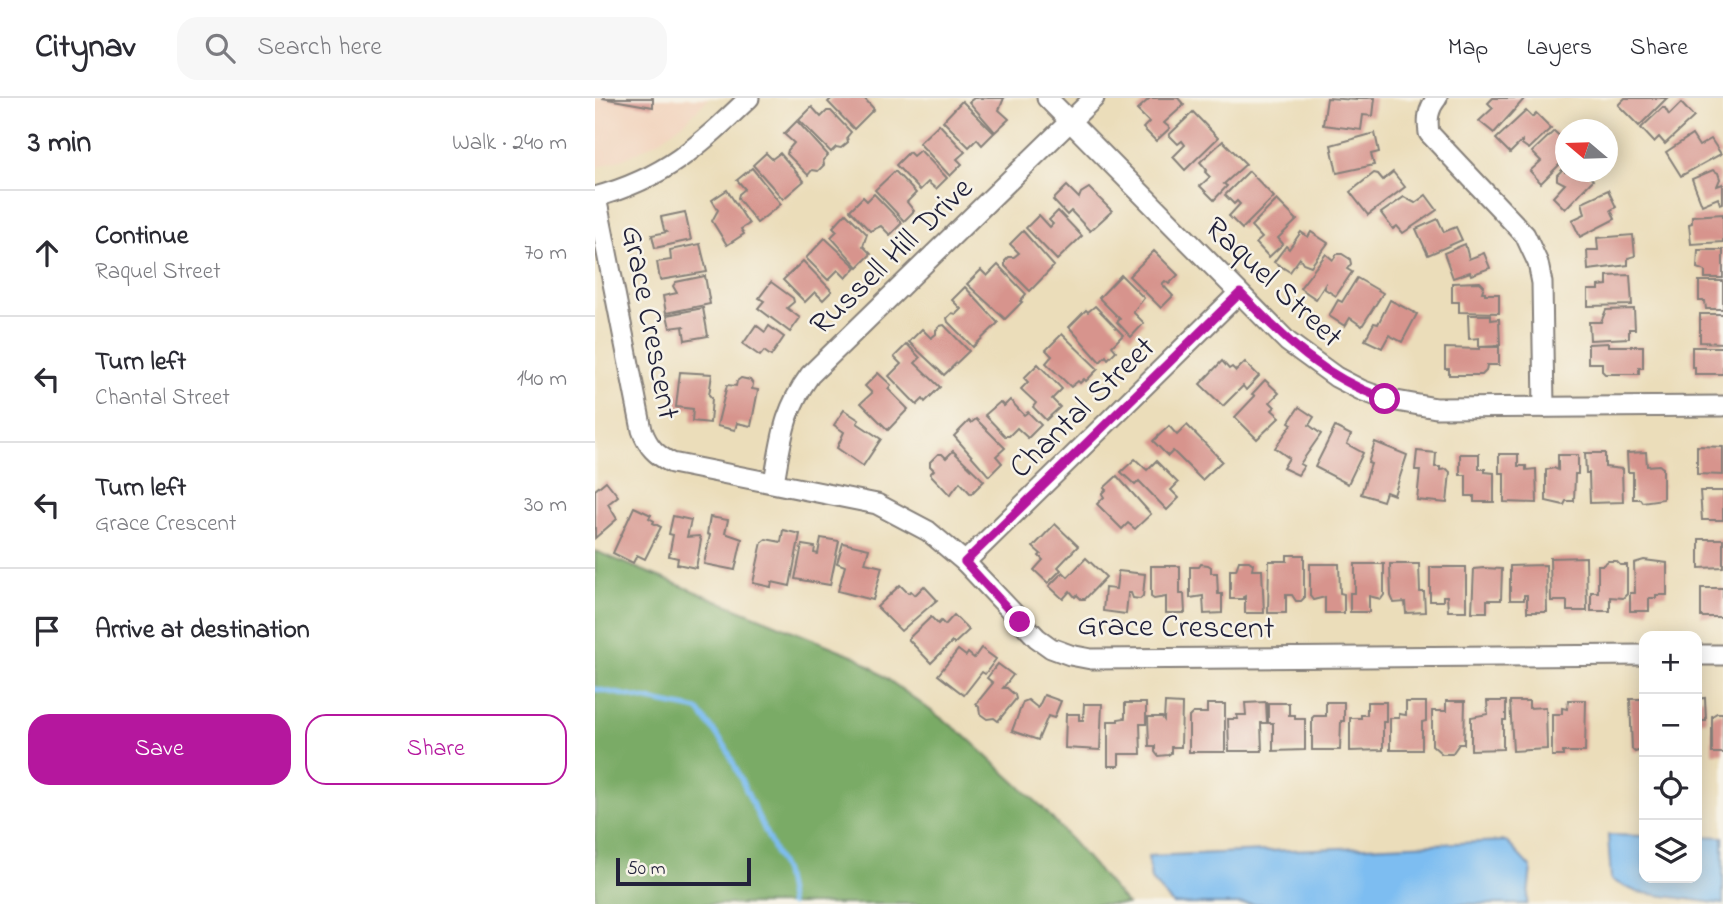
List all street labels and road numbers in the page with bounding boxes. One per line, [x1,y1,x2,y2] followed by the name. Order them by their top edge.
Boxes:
[800,167,985,348] street label: Russell Hill Drive
[1193,207,1353,361] street label: Raquel Street
[607,221,690,424] street label: Grace Crescent
[1000,326,1168,491] street label: Chantal Street
[1077,603,1275,654] street label: Grace Crescent

